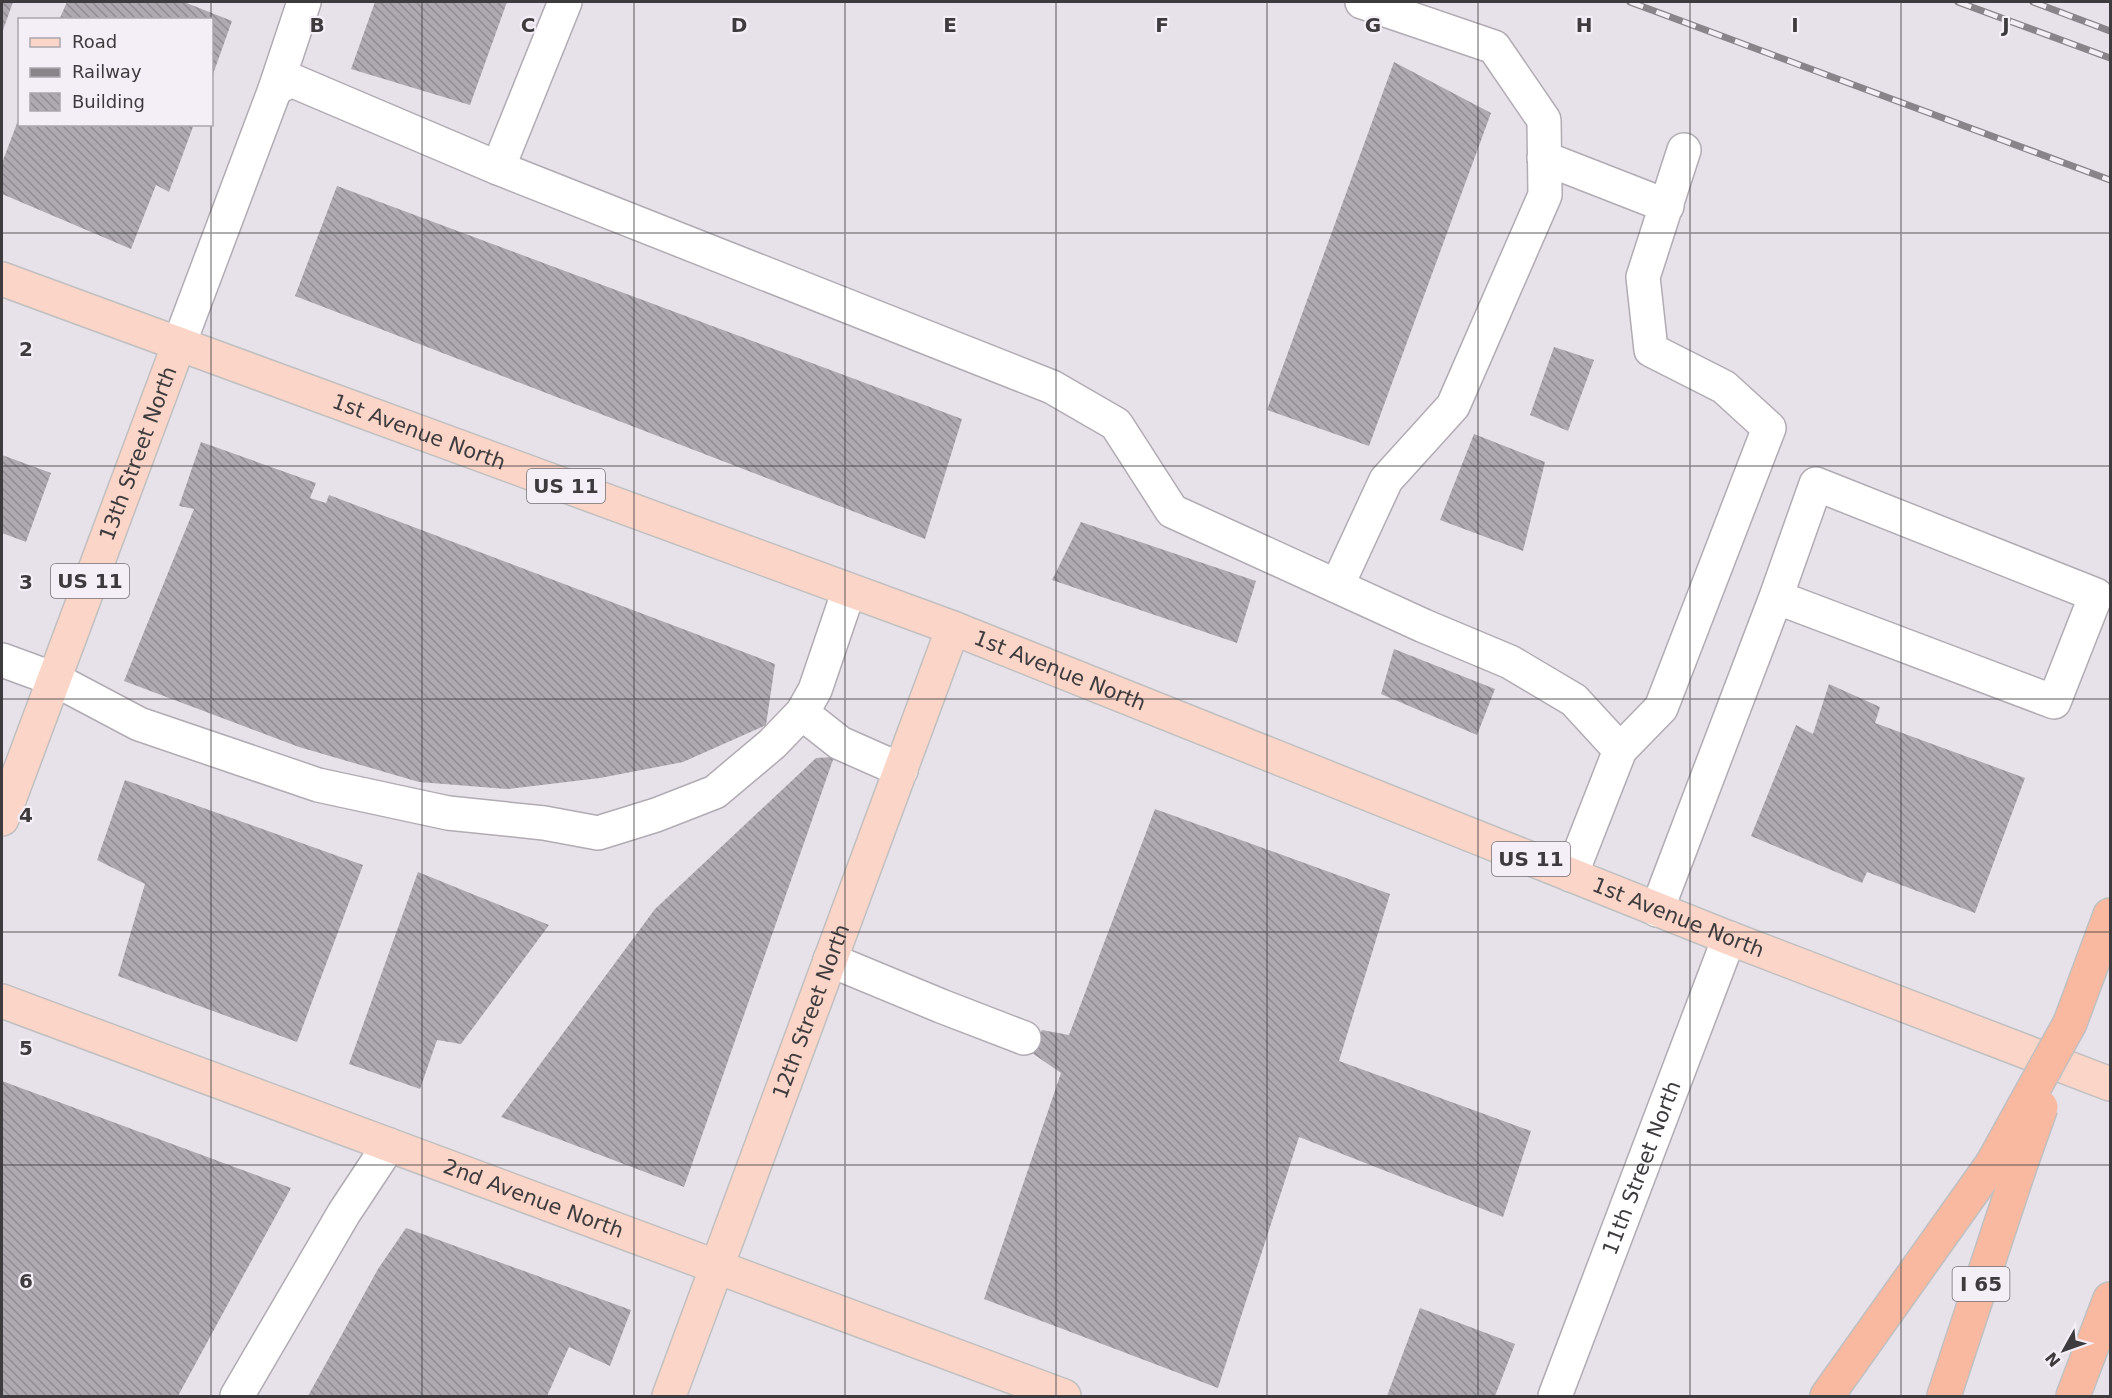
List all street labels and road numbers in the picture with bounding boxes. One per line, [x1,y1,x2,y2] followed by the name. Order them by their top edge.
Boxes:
[95,363,182,544] street label: 13th Street North
[329,389,509,475] street label: 1st Avenue North
[527,469,605,503] road number: US 11
[51,564,129,598] road number: US 11
[970,626,1149,716] street label: 1st Avenue North
[1492,842,1570,876] road number: US 11
[1589,873,1768,962] street label: 1st Avenue North
[768,921,854,1102] street label: 12th Street North
[1598,1078,1686,1258] street label: 11th Street North
[440,1154,627,1243] street label: 2nd Avenue North
[1952,1267,2010,1301] road number: I 65

